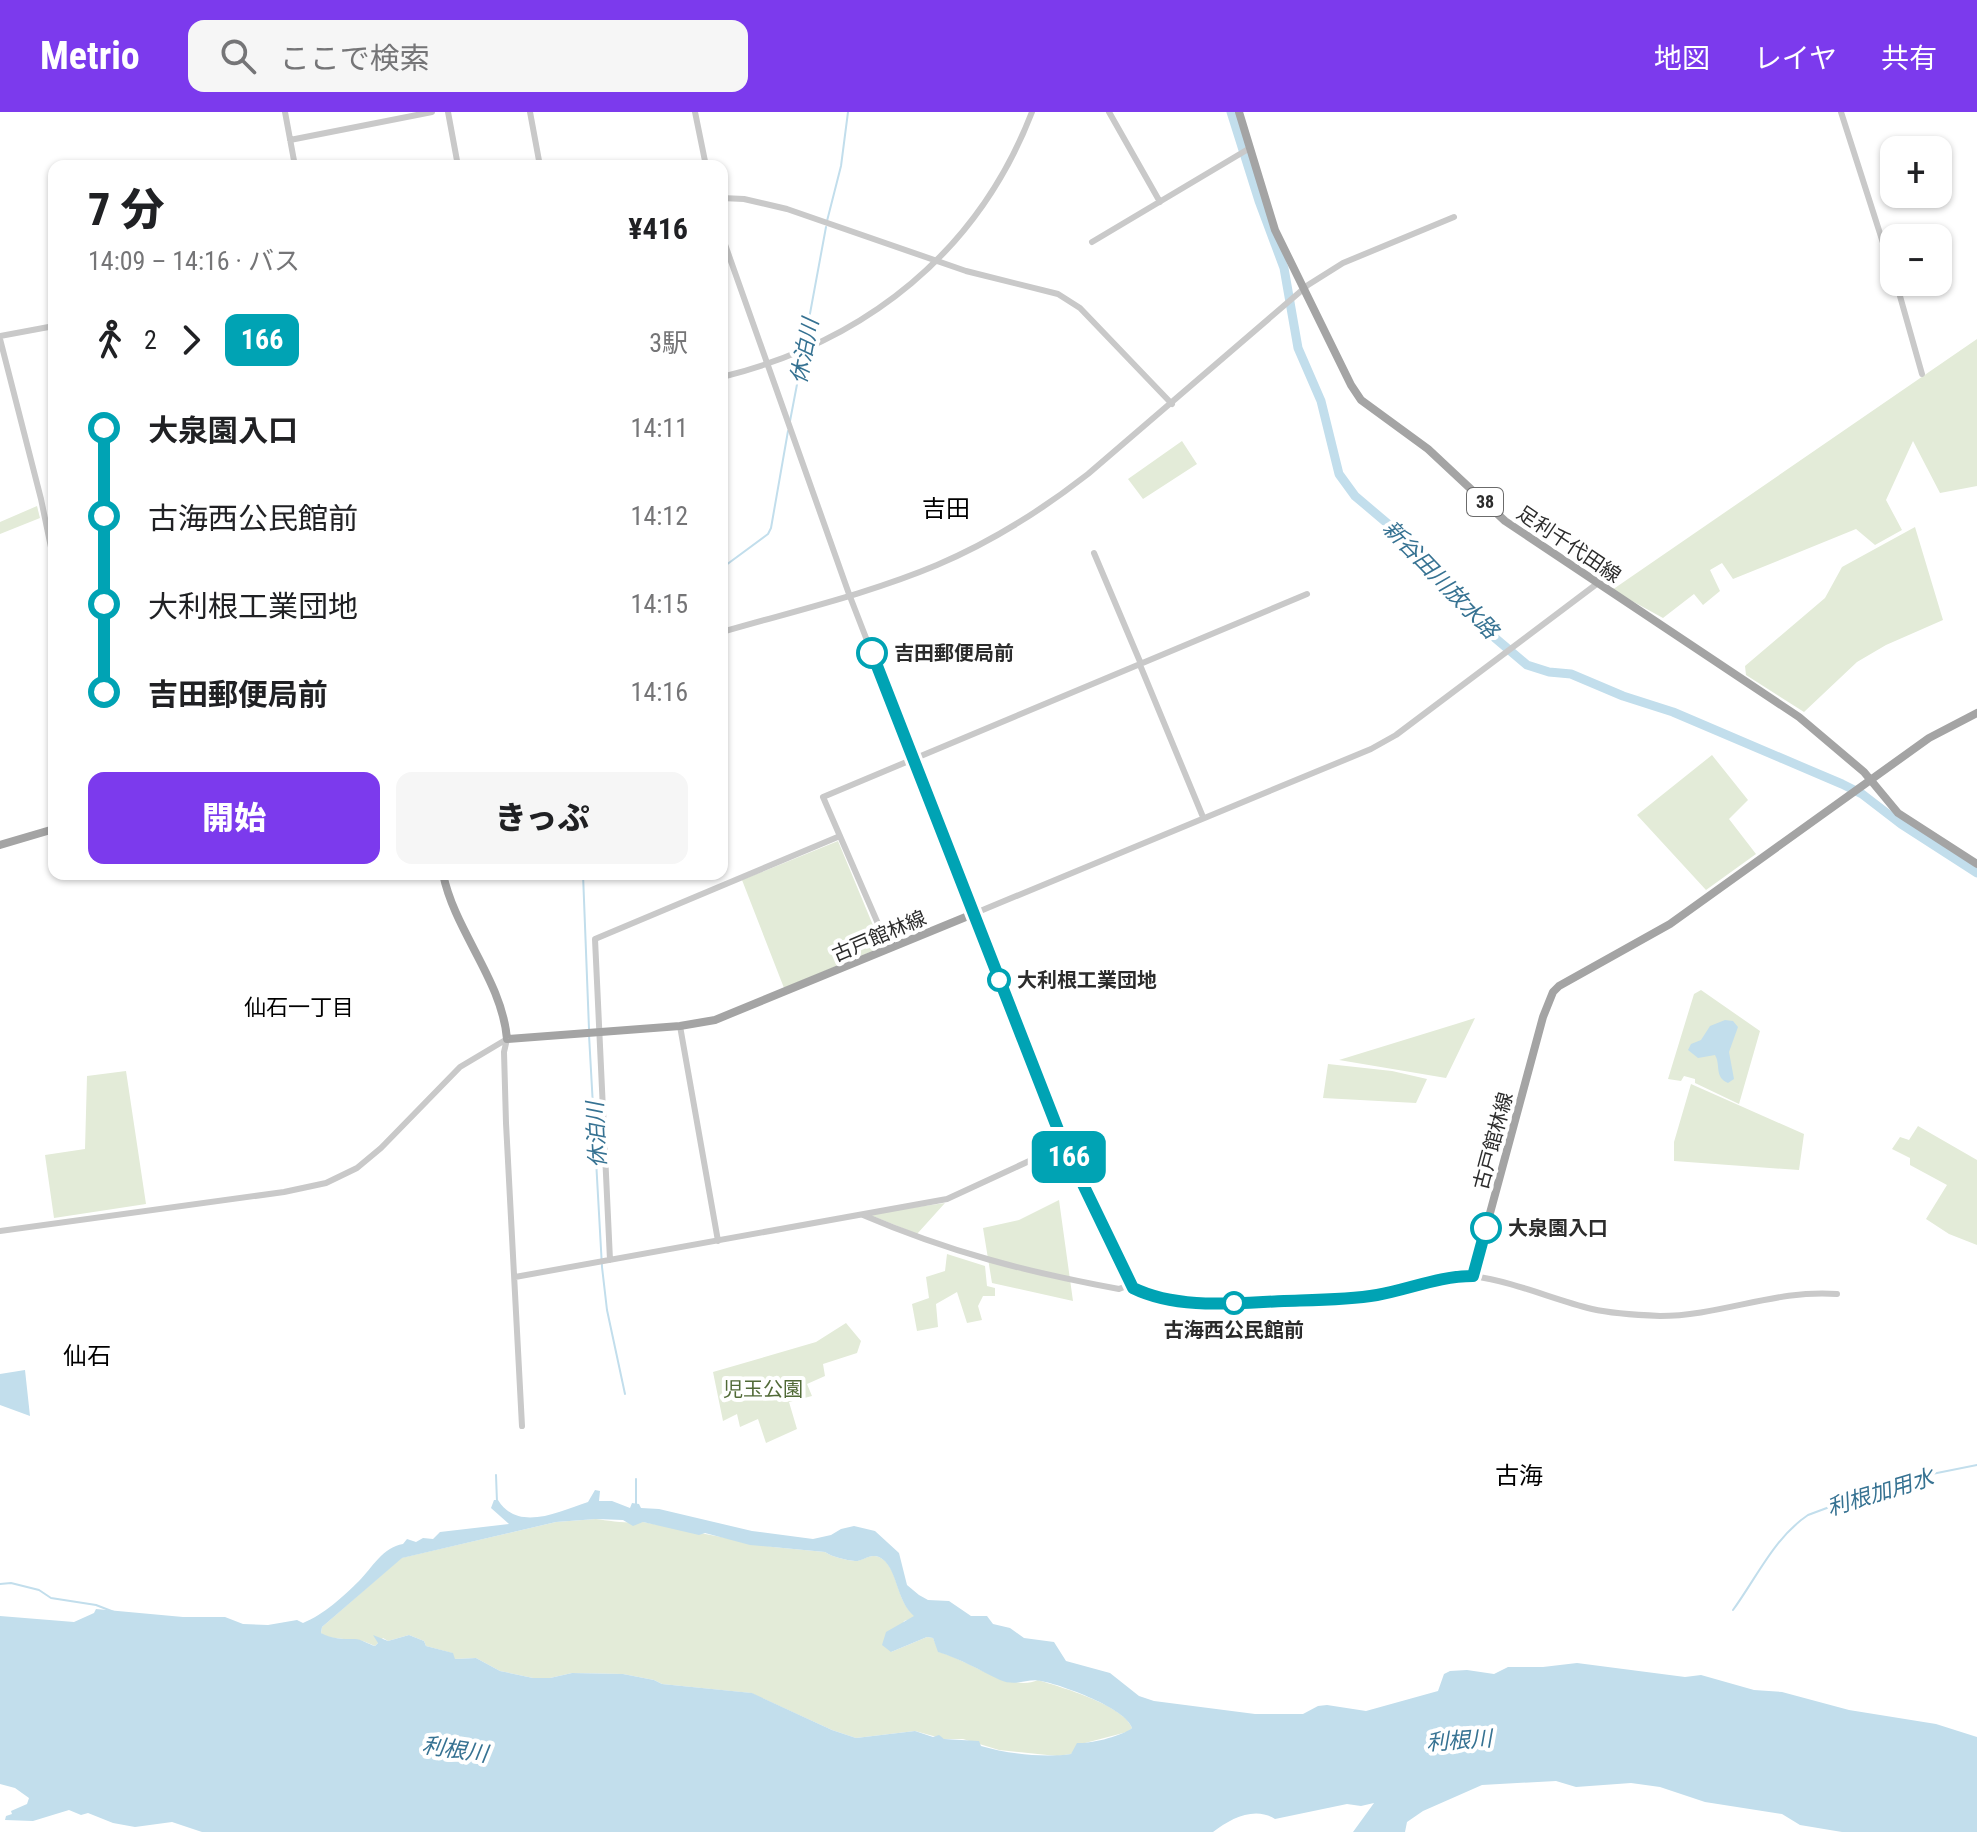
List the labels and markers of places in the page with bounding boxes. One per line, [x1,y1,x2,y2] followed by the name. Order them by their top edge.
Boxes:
[857,638,887,668] marker: 吉田郵便局前
[894,641,1014,665] place label: 吉田郵便局前
[1017,968,1157,992] place label: 大利根工業団地
[988,969,1010,991] marker: 大利根工業団地
[1471,1213,1501,1243] marker: 大泉園入口
[1508,1216,1608,1240] place label: 大泉園入口
[1223,1292,1245,1314] marker: 古海西公民館前
[1164,1318,1304,1342] place label: 古海西公民館前

